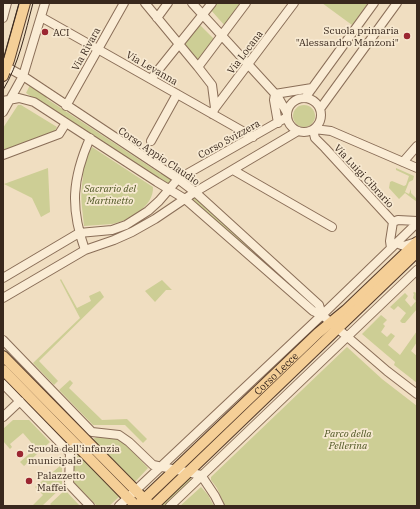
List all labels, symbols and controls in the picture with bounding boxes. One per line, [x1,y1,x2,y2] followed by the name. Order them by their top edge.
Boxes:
[69,24,104,73] street label: Via Rivara
[296,24,400,49] place label: Scuola primaria "Alessandro Manzoni"
[53,26,70,39] place label: ACI
[40,27,50,37] marker: ACI
[224,27,266,76] street label: Via Locana
[402,31,412,41] marker: Scuola primaria "Alessandro Manzoni"
[124,48,181,88] street label: Via Levanna
[196,116,263,161] street label: Corso Svizzera
[116,124,202,188] street label: Corso Appio Claudio
[331,142,397,211] street label: Via Luigi Cibrario
[83,182,136,207] park label: Sacrario del Martinetto
[251,349,301,397] street label: Corso Lecce
[323,427,372,452] park label: Parco della Pellerina
[28,442,121,467] place label: Scuola dell'infanzia municipale
[15,449,25,459] marker: Scuola dell'infanzia municipale
[37,469,85,494] place label: Palazzetto Maffei
[24,476,34,486] marker: Palazzetto Maffei

